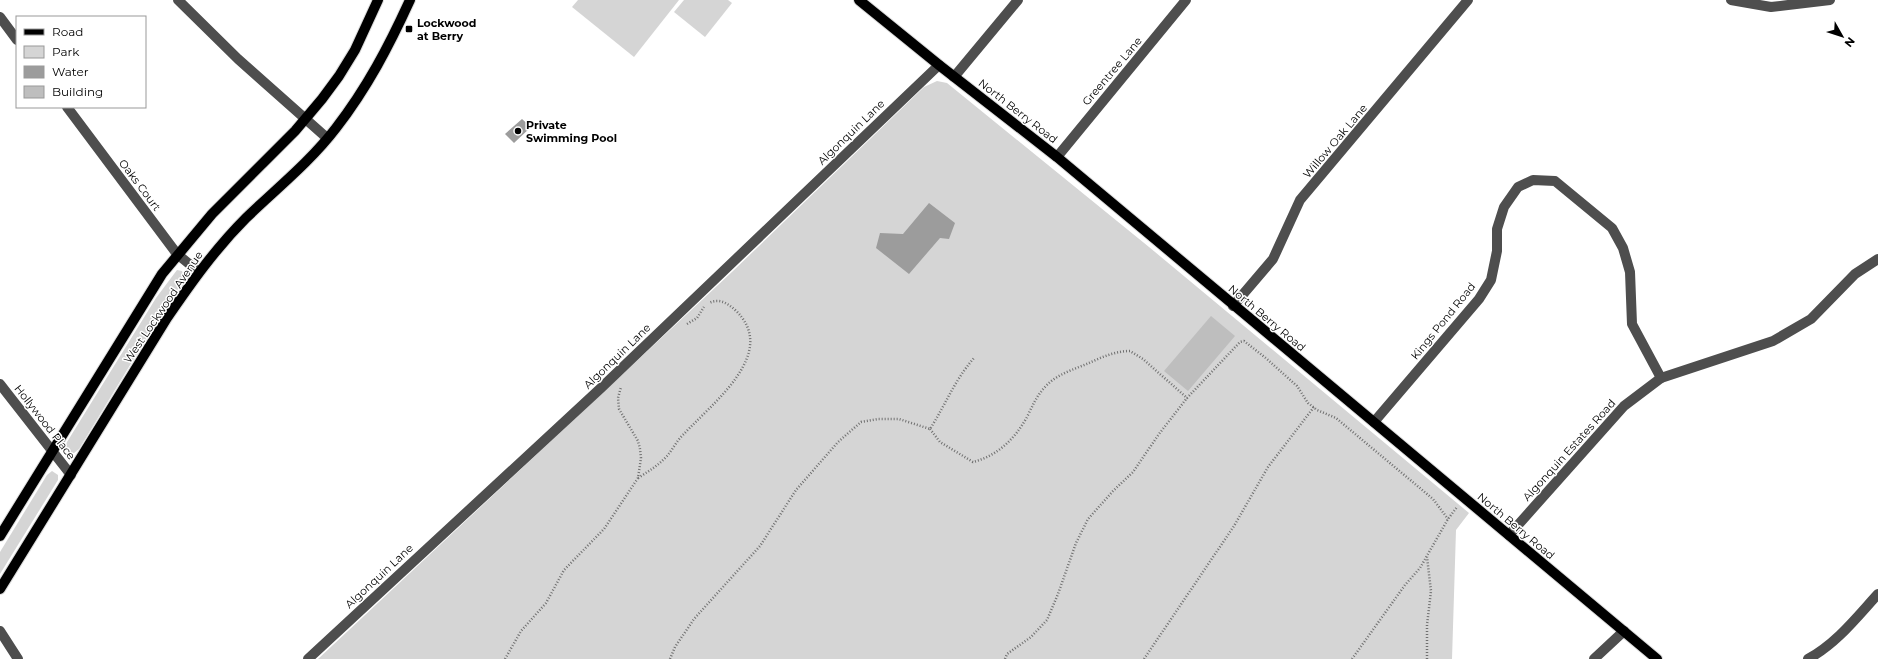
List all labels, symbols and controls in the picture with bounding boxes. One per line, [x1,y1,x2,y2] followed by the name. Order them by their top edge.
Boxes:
[16,16,146,108] legend
[417,16,476,43] place label: Lockwood at Berry
[1822,16,1862,56] north arrow
[52,24,83,39] text: Road
[404,24,414,34] marker: Lockwood at Berry
[1079,34,1145,108] street label: Greentree Lane
[1842,34,1858,50] text: N
[52,44,80,59] text: Park
[52,64,89,79] text: Water
[976,76,1060,146] street label: North Berry Road
[52,84,103,99] text: Building
[815,96,888,168] street label: Algonquin Lane
[1300,101,1370,181] street label: Willow Oak Lane
[526,118,617,145] place label: Private Swimming Pool
[513,126,523,136] marker: Private Swimming Pool
[116,156,164,214] street label: Oaks Court
[120,248,206,366] street label: West Lockwood Avenue
[1408,280,1478,362] street label: Kings Pond Road
[1226,282,1308,354] street label: North Berry Road
[581,320,654,392] street label: Algonquin Lane
[11,382,79,463] street label: Hollywood Place
[1520,396,1618,504] street label: Algonquin Estates Road
[1475,490,1557,562] street label: North Berry Road
[342,541,416,611] street label: Algonquin Lane

